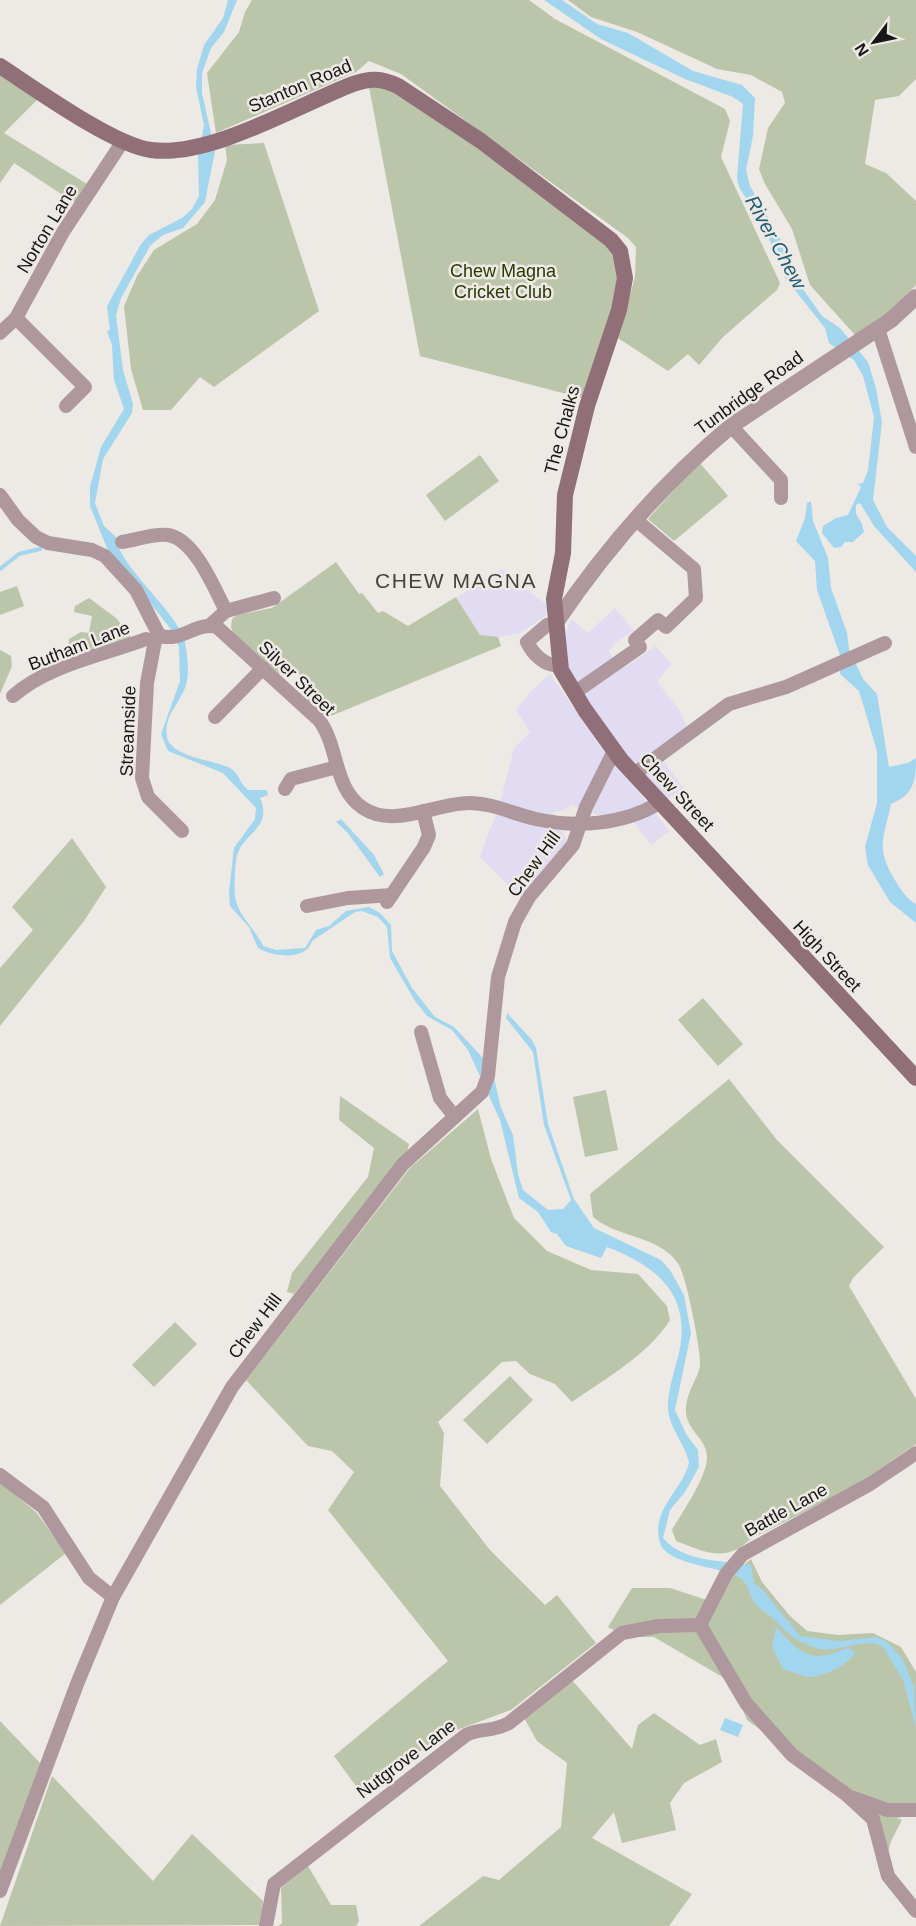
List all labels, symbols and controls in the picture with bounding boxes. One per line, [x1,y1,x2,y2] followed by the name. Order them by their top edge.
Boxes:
[844,12,904,72] north arrow
[851,40,872,59] text: N
[245,55,355,117] street label: Stanton Road
[13,181,81,277] street label: Norton Lane
[741,191,811,294] water label: River Chew
[450,261,557,302] park label: Chew Magna Cricket Club
[691,347,807,439] street label: Tunbridge Road
[541,383,583,477] street label: The Chalks
[375,569,537,592] district label: CHEW MAGNA
[25,617,133,675] street label: Butham Lane
[255,637,339,719] street label: Silver Street
[116,685,140,777] street label: Streamside
[636,749,718,835] street label: Chew Street
[504,827,564,901] street label: Chew Hill
[789,916,865,996] street label: High Street
[224,1290,286,1362] street label: Chew Hill
[741,1479,831,1541] street label: Battle Lane
[353,1715,459,1803] street label: Nutgrove Lane

